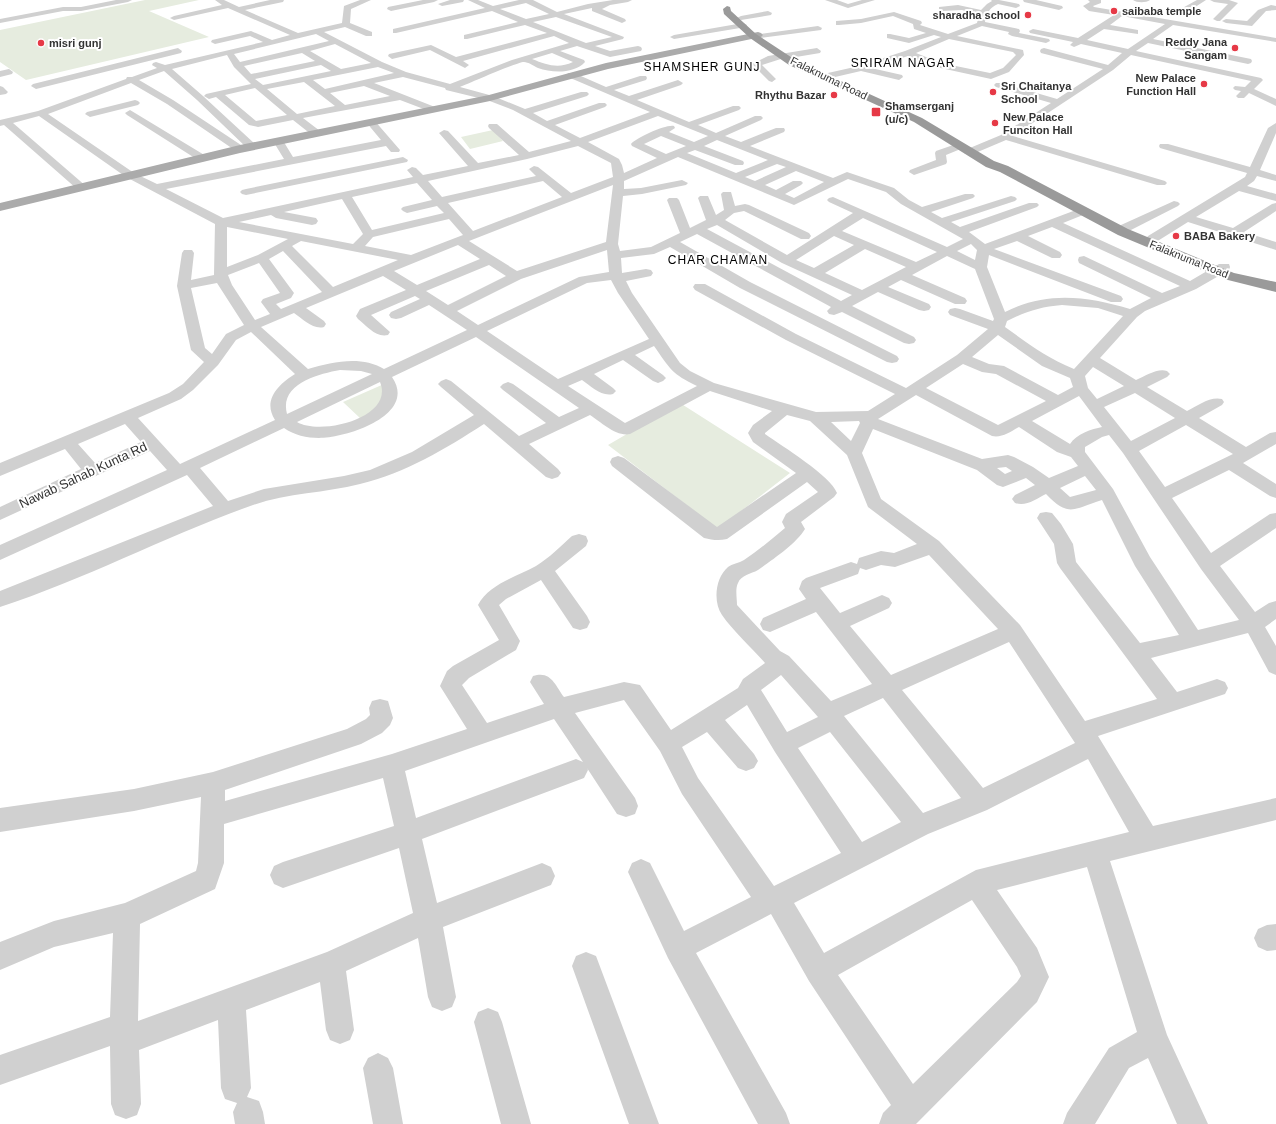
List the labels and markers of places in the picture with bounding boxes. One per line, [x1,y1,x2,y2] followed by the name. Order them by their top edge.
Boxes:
[1122,5,1201,17] place label: saibaba temple
[1109,6,1119,16] marker: saibaba temple
[933,9,1020,21] place label: sharadha school
[1023,10,1033,20] marker: sharadha school
[1165,36,1228,61] place label: Reddy Jana Sangam
[49,37,102,49] place label: misri gunj
[36,38,46,48] marker: misri gunj
[1230,43,1240,53] marker: Reddy Jana Sangam
[1126,72,1196,97] place label: New Palace Function Hall
[1199,79,1209,89] marker: New Palace Function Hall
[1001,80,1072,105] place label: Sri Chaitanya School
[988,87,998,97] marker: Sri Chaitanya School
[755,89,827,101] place label: Rhythu Bazar
[829,90,839,100] marker: Rhythu Bazar
[885,100,954,125] place label: Shamserganj (u/c)
[870,106,882,118] marker: Shamserganj (u/c)
[1003,111,1073,136] place label: New Palace Funciton Hall
[990,118,1000,128] marker: New Palace Funciton Hall
[1184,230,1256,242] place label: BABA Bakery
[1171,231,1181,241] marker: BABA Bakery

